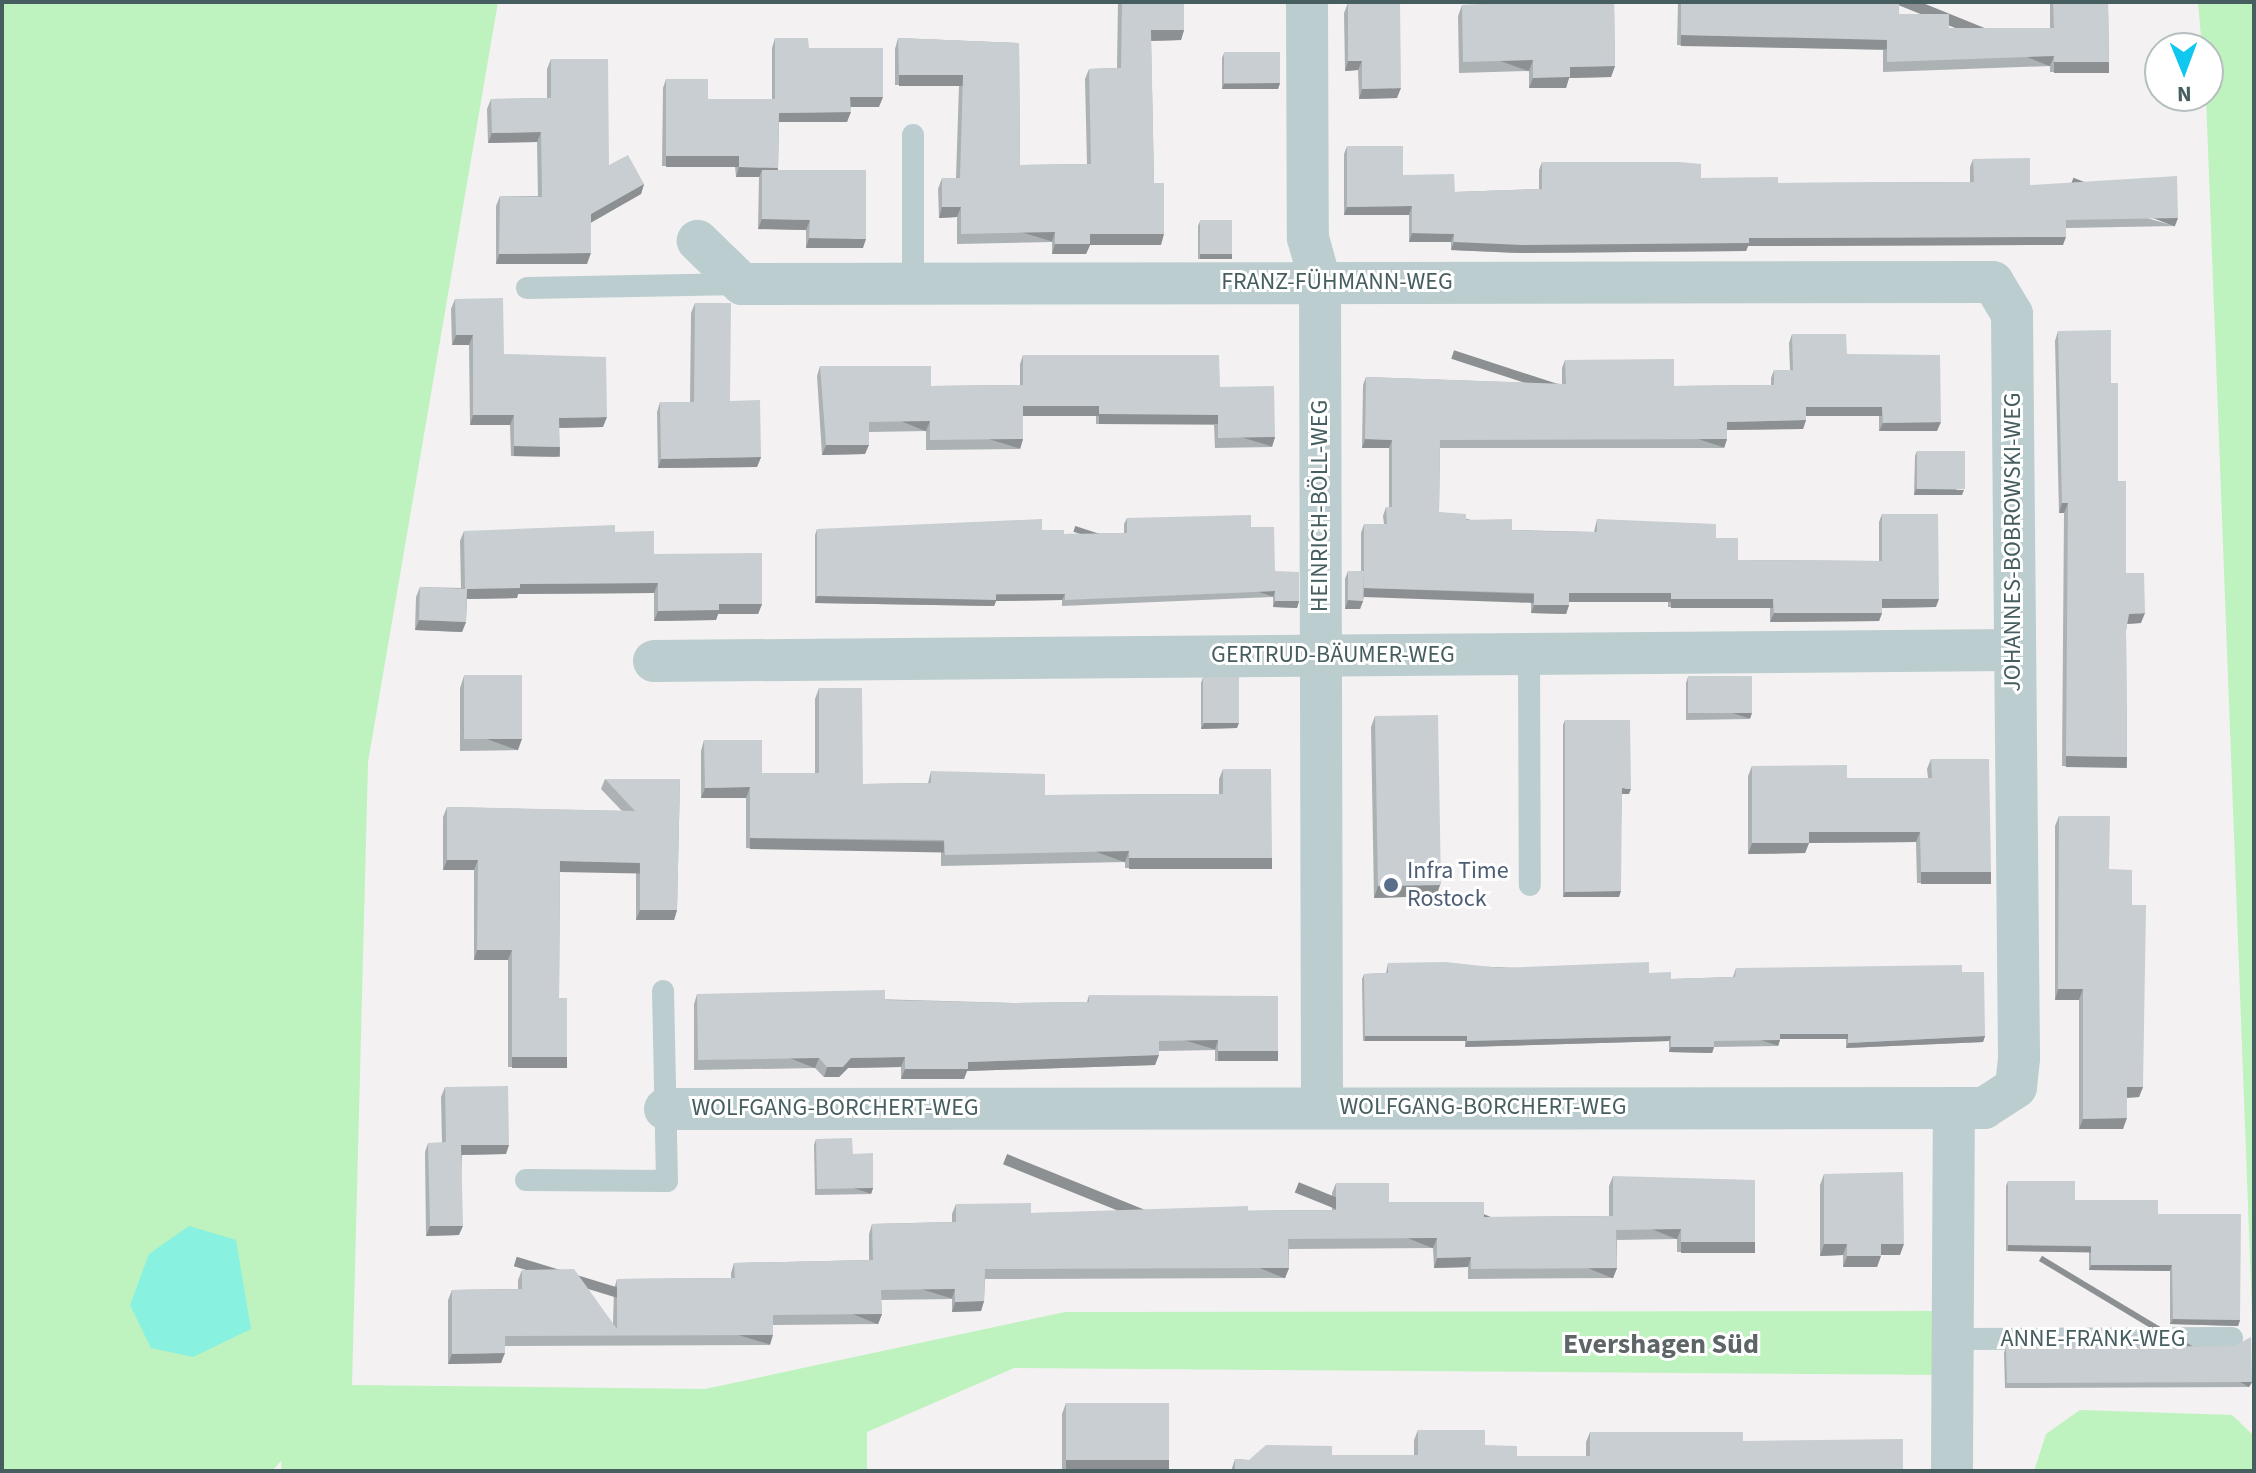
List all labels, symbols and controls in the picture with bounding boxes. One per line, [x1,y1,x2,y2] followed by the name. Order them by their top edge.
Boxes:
[2144,32,2224,112] north arrow
[2177,78,2192,110] text: N
[1221,268,1453,296] street label: FRANZ-FÜHMANN-WEG
[1999,392,2027,692] street label: JOHANNES-BOBROWSKI-WEG
[1306,400,1334,612] street label: HEINRICH-BÖLL-WEG
[1211,641,1455,669] street label: GERTRUD-BÄUMER-WEG
[1407,857,1509,913] place label: Infra Time Rostock
[1382,876,1400,894] marker: Infra Time Rostock
[1339,1093,1627,1121] street label: WOLFGANG-BORCHERT-WEG
[691,1094,979,1122] street label: WOLFGANG-BORCHERT-WEG
[2001,1325,2185,1353] street label: ANNE-FRANK-WEG
[1563,1327,1759,1361] district label: Evershagen Süd

